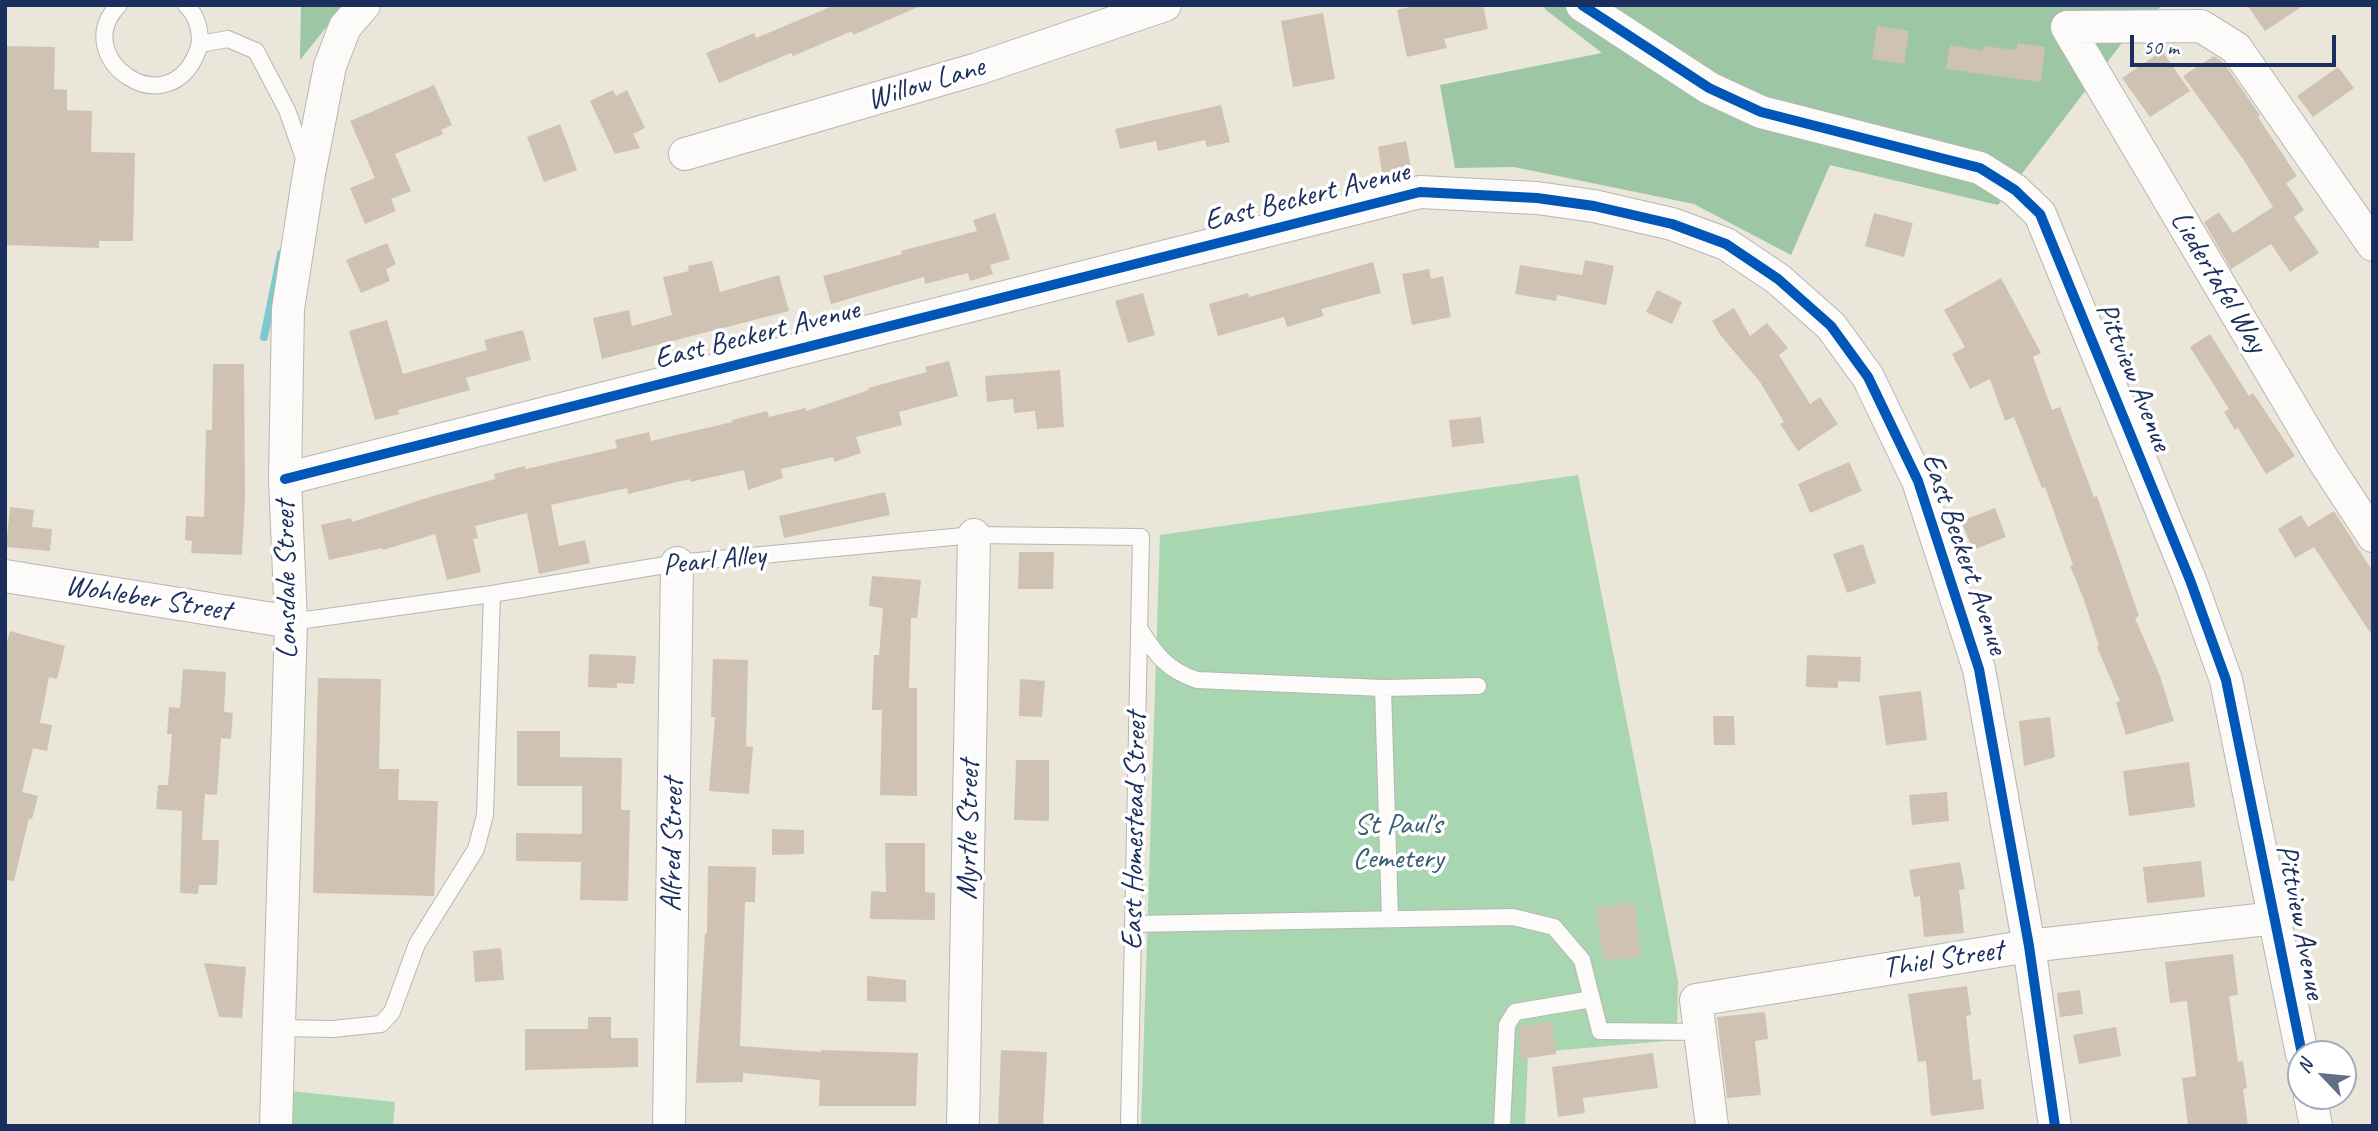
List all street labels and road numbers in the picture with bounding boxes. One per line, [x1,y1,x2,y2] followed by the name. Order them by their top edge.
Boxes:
[863,49,989,119] street label: Willow Lane
[1201,154,1413,240] street label: East Beckert Avenue
[2162,205,2274,359] street label: Liedertafel Way
[651,292,863,378] street label: East Beckert Avenue
[2087,298,2179,456] street label: Pittview Avenue
[1913,449,2015,659] street label: East Beckert Avenue
[268,501,306,659] street label: Lonsdale Street
[661,538,767,584] street label: Pearl Alley
[63,568,233,630] street label: Wohleber Street
[1115,712,1155,950] street label: East Homestead Street
[950,760,988,900] street label: Myrtle Street
[654,778,692,912] street label: Alfred Street
[2267,842,2333,1002] street label: Pittview Avenue
[1880,933,2006,987] street label: Thiel Street

